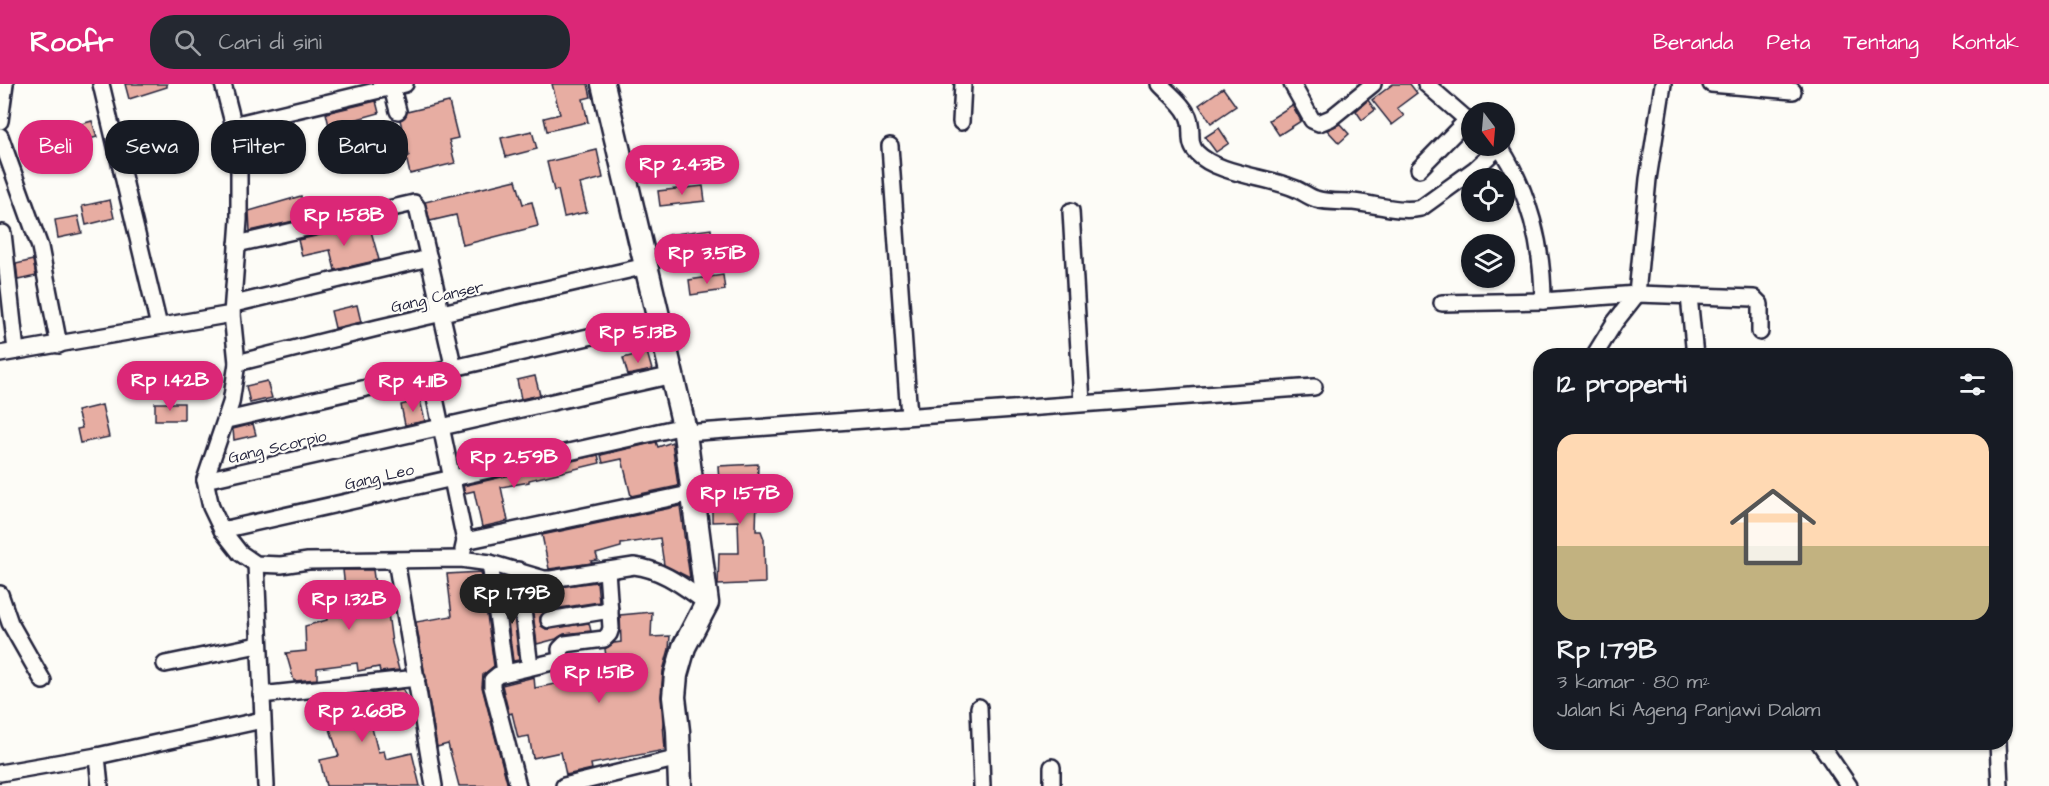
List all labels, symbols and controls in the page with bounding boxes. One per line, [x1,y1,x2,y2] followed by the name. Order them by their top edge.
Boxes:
[150,15,570,69] search box
[30,23,114,62] text: Roofr
[171,26,204,59] icon: search
[219,27,322,58] text: Cari di sini
[1653,28,1734,57] text: Beranda
[1767,28,1810,57] text: Peta
[1843,28,1919,57] text: Tentang
[1952,28,2019,57] text: Kontak
[1461,102,1515,156] north arrow
[1461,102,1515,288] map controls
[18,120,93,174] chip: Beli
[105,120,199,174] chip: Sewa
[211,120,306,174] chip: Filter
[318,120,408,174] chip: Baru
[620,145,744,196] pin: Rp 2.43B
[639,150,725,178] text: Rp 2.43B
[1461,168,1515,222] button: locate
[282,196,406,247] pin: Rp 1.58B
[304,201,384,229] text: Rp 1.58B
[645,234,769,285] pin: Rp 3.51B
[1461,234,1515,288] button: layers
[668,239,746,267] text: Rp 3.51B
[389,276,486,319] street label: Gang Canser
[576,313,700,364] pin: Rp 5.13B
[599,318,677,346] text: Rp 5.13B
[108,361,232,412] pin: Rp 1.42B
[351,362,475,413] pin: Rp 4.11B
[131,366,209,394] text: Rp 1.42B
[1557,366,1686,402] text: 12 properti
[378,367,448,395] text: Rp 4.11B
[1956,368,1989,401] icon: filters
[226,425,329,470] street label: Gang Scorpio
[452,438,576,489] pin: Rp 2.59B
[470,443,558,471] text: Rp 2.59B
[342,458,416,497] street label: Gang Leo
[1719,473,1827,581] icon: home
[678,474,802,525] pin: Rp 1.57B
[700,479,780,507] text: Rp 1.57B
[450,574,574,625] pin: Rp 1.79B
[474,579,550,607] text: Rp 1.79B
[287,580,411,631] pin: Rp 1.32B
[312,585,386,613] text: Rp 1.32B
[1557,632,1657,668] text: Rp 1.79B
[537,653,661,704] pin: Rp 1.51B
[564,658,634,686] text: Rp 1.51B
[1557,668,1710,696] text: 3 kamar · 80 m²
[300,692,424,743] pin: Rp 2.68B
[1557,696,1820,724] text: Jalan Ki Ageng Panjawi Dalam
[318,697,406,725] text: Rp 2.68B

